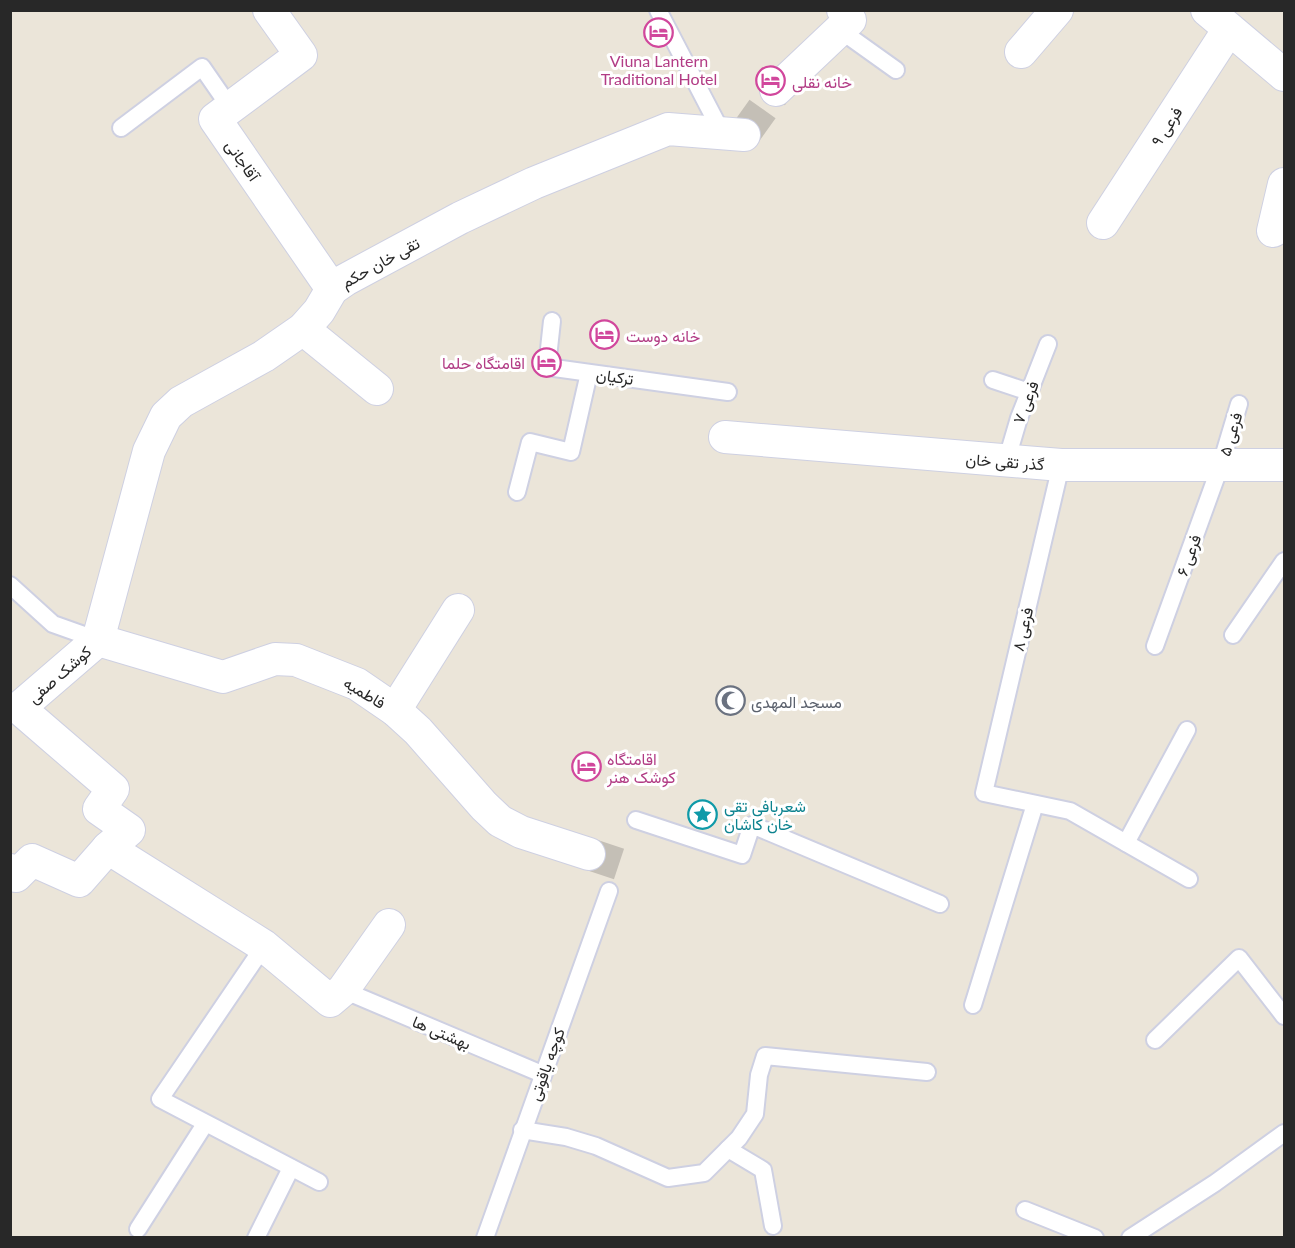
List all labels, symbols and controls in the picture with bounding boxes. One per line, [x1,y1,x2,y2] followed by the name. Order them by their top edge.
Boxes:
[643,16,675,48] hotel icon: Viuna Lantern Traditional Hotel
[601,51,717,88] place label: Viuna Lantern Traditional Hotel
[755,65,787,97] hotel icon: خانه نقلی
[792,72,852,93] place label: خانه نقلی
[1146,103,1187,150] street label: فرعی ۹
[220,136,265,186] street label: آقاجانی
[338,233,423,293] street label: تقی خان حکم
[589,319,621,351] hotel icon: خانه دوست
[626,326,700,347] place label: خانه دوست
[530,346,562,378] hotel icon: اقامتگاه حلما
[442,353,525,372] place label: اقامتگاه حلما
[595,364,635,390] street label: ترکیان
[1008,378,1044,427] street label: فرعی ۷
[1214,410,1248,459] street label: فرعی ۵
[965,449,1045,475] street label: گذر تقی خان
[1172,532,1206,579] street label: فرعی ۶
[1008,605,1038,653] street label: فرعی ۸
[23,641,96,708] street label: کوشک صفی
[340,672,389,713] street label: فاطمیه
[714,685,746,717] mosque icon: مسجد المهدی
[751,692,842,713] place label: مسجد المهدی
[606,749,676,788] place label: اقامتگاه کوشک هنر
[570,751,602,783] hotel icon: اقامتگاه کوشک هنر
[724,796,806,834] place label: شعربافی تقی خان کاشان
[687,798,719,830] place icon: شعربافی تقی خان کاشان
[409,1011,474,1055] street label: بهشتی ها
[524,1025,571,1104] street label: کوچه یاقوتی

